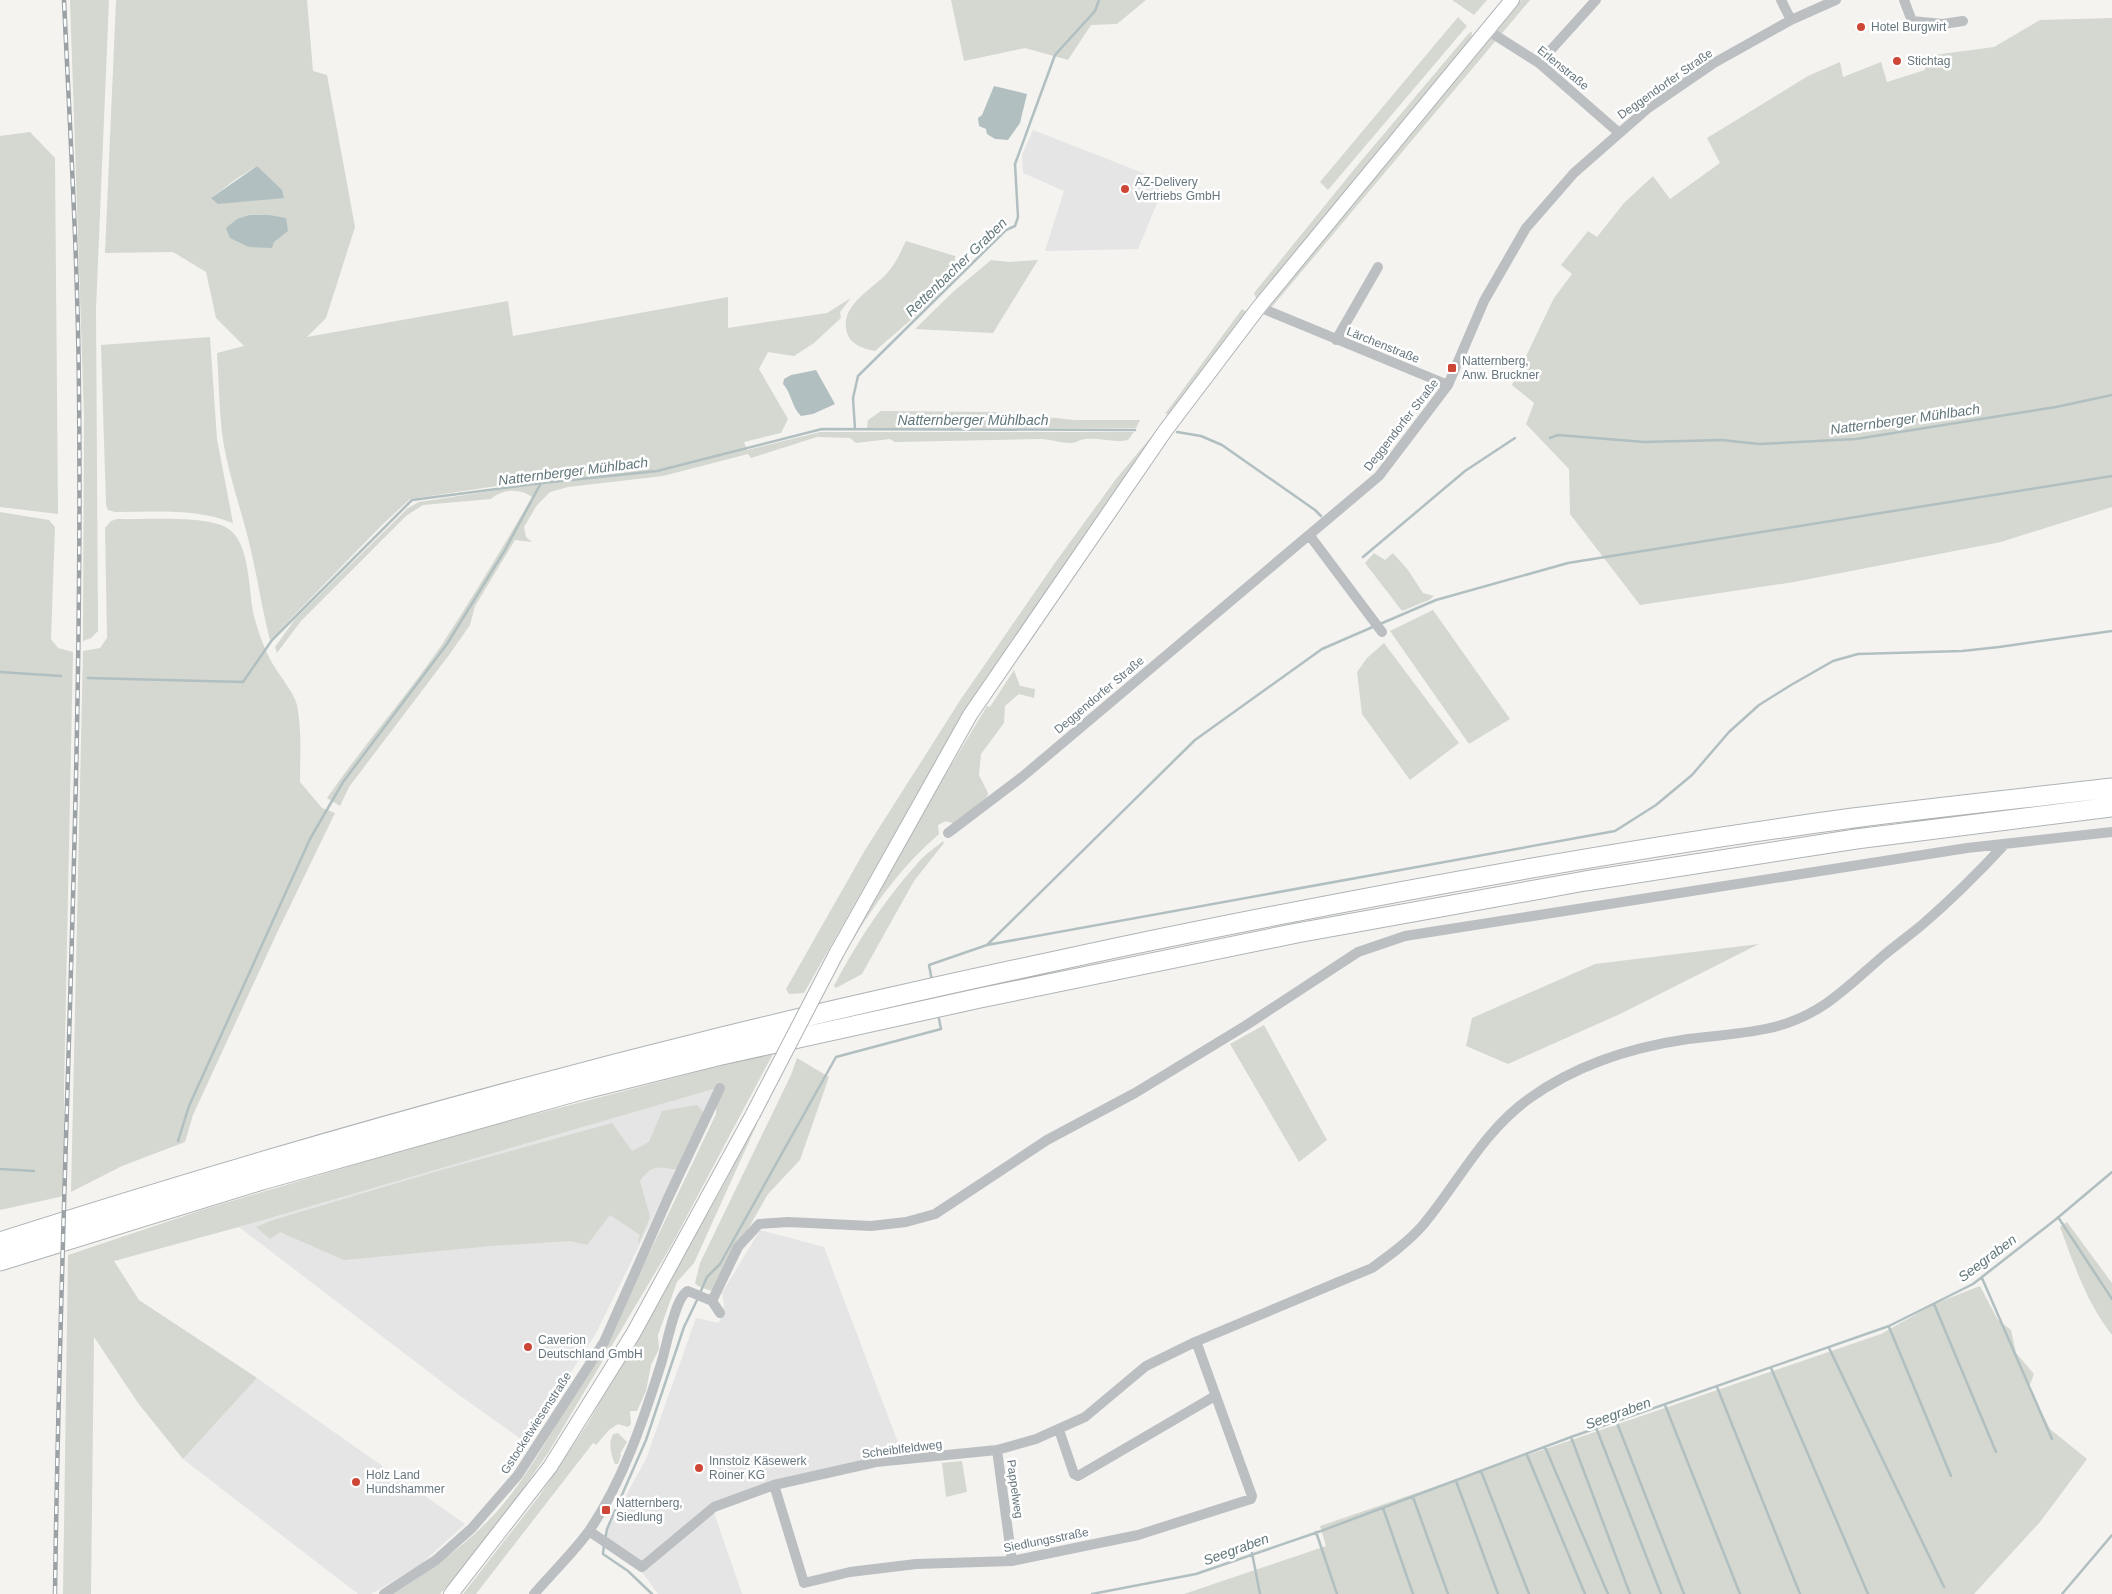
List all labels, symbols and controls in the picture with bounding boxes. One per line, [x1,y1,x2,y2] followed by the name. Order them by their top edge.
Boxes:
[1871,20,1947,34] place label: Hotel Burgwirt
[1855,21,1867,33] marker: Hotel Burgwirt
[1534,43,1592,93] street label: Erlenstraße
[1615,46,1715,122] street label: Deggendorfer Straße
[1907,54,1950,68] place label: Stichtag
[1891,55,1903,67] marker: Stichtag
[1135,175,1220,203] place label: AZ-Delivery Vertriebs GmbH
[1119,183,1131,195] marker: AZ-Delivery Vertriebs GmbH
[902,214,1010,320] water label: Rettenbacher Graben
[1345,324,1422,366] street label: Lärchenstraße
[1462,354,1539,382] place label: Natternberg, Anw. Bruckner
[1446,362,1458,374] marker: Natternberg, Anw. Bruckner
[1361,376,1441,474] street label: Deggendorfer Straße
[1829,401,1981,437] water label: Natternberger Mühlbach
[898,412,1049,428] water label: Natternberger Mühlbach
[497,454,649,488] water label: Natternberger Mühlbach
[1051,653,1147,737] street label: Deggendorfer Straße
[1955,1231,2019,1285] water label: Seegraben
[538,1333,643,1361] place label: Caverion Deutschland GmbH
[522,1341,534,1353] marker: Caverion Deutschland GmbH
[498,1369,574,1477] street label: Gstocketwiesenstraße
[1583,1394,1653,1432] water label: Seegraben
[861,1437,943,1461] street label: Scheiblfeldweg
[709,1454,807,1482] place label: Innstolz Käsewerk Roiner KG
[1004,1459,1026,1519] street label: Pappelweg
[693,1462,705,1474] marker: Innstolz Käsewerk Roiner KG
[366,1468,445,1496] place label: Holz Land Hundshammer
[350,1476,362,1488] marker: Holz Land Hundshammer
[616,1496,683,1524] place label: Natternberg, Siedlung
[600,1504,612,1516] marker: Natternberg, Siedlung
[1002,1525,1090,1555] street label: Siedlungsstraße
[1201,1530,1271,1568] water label: Seegraben

